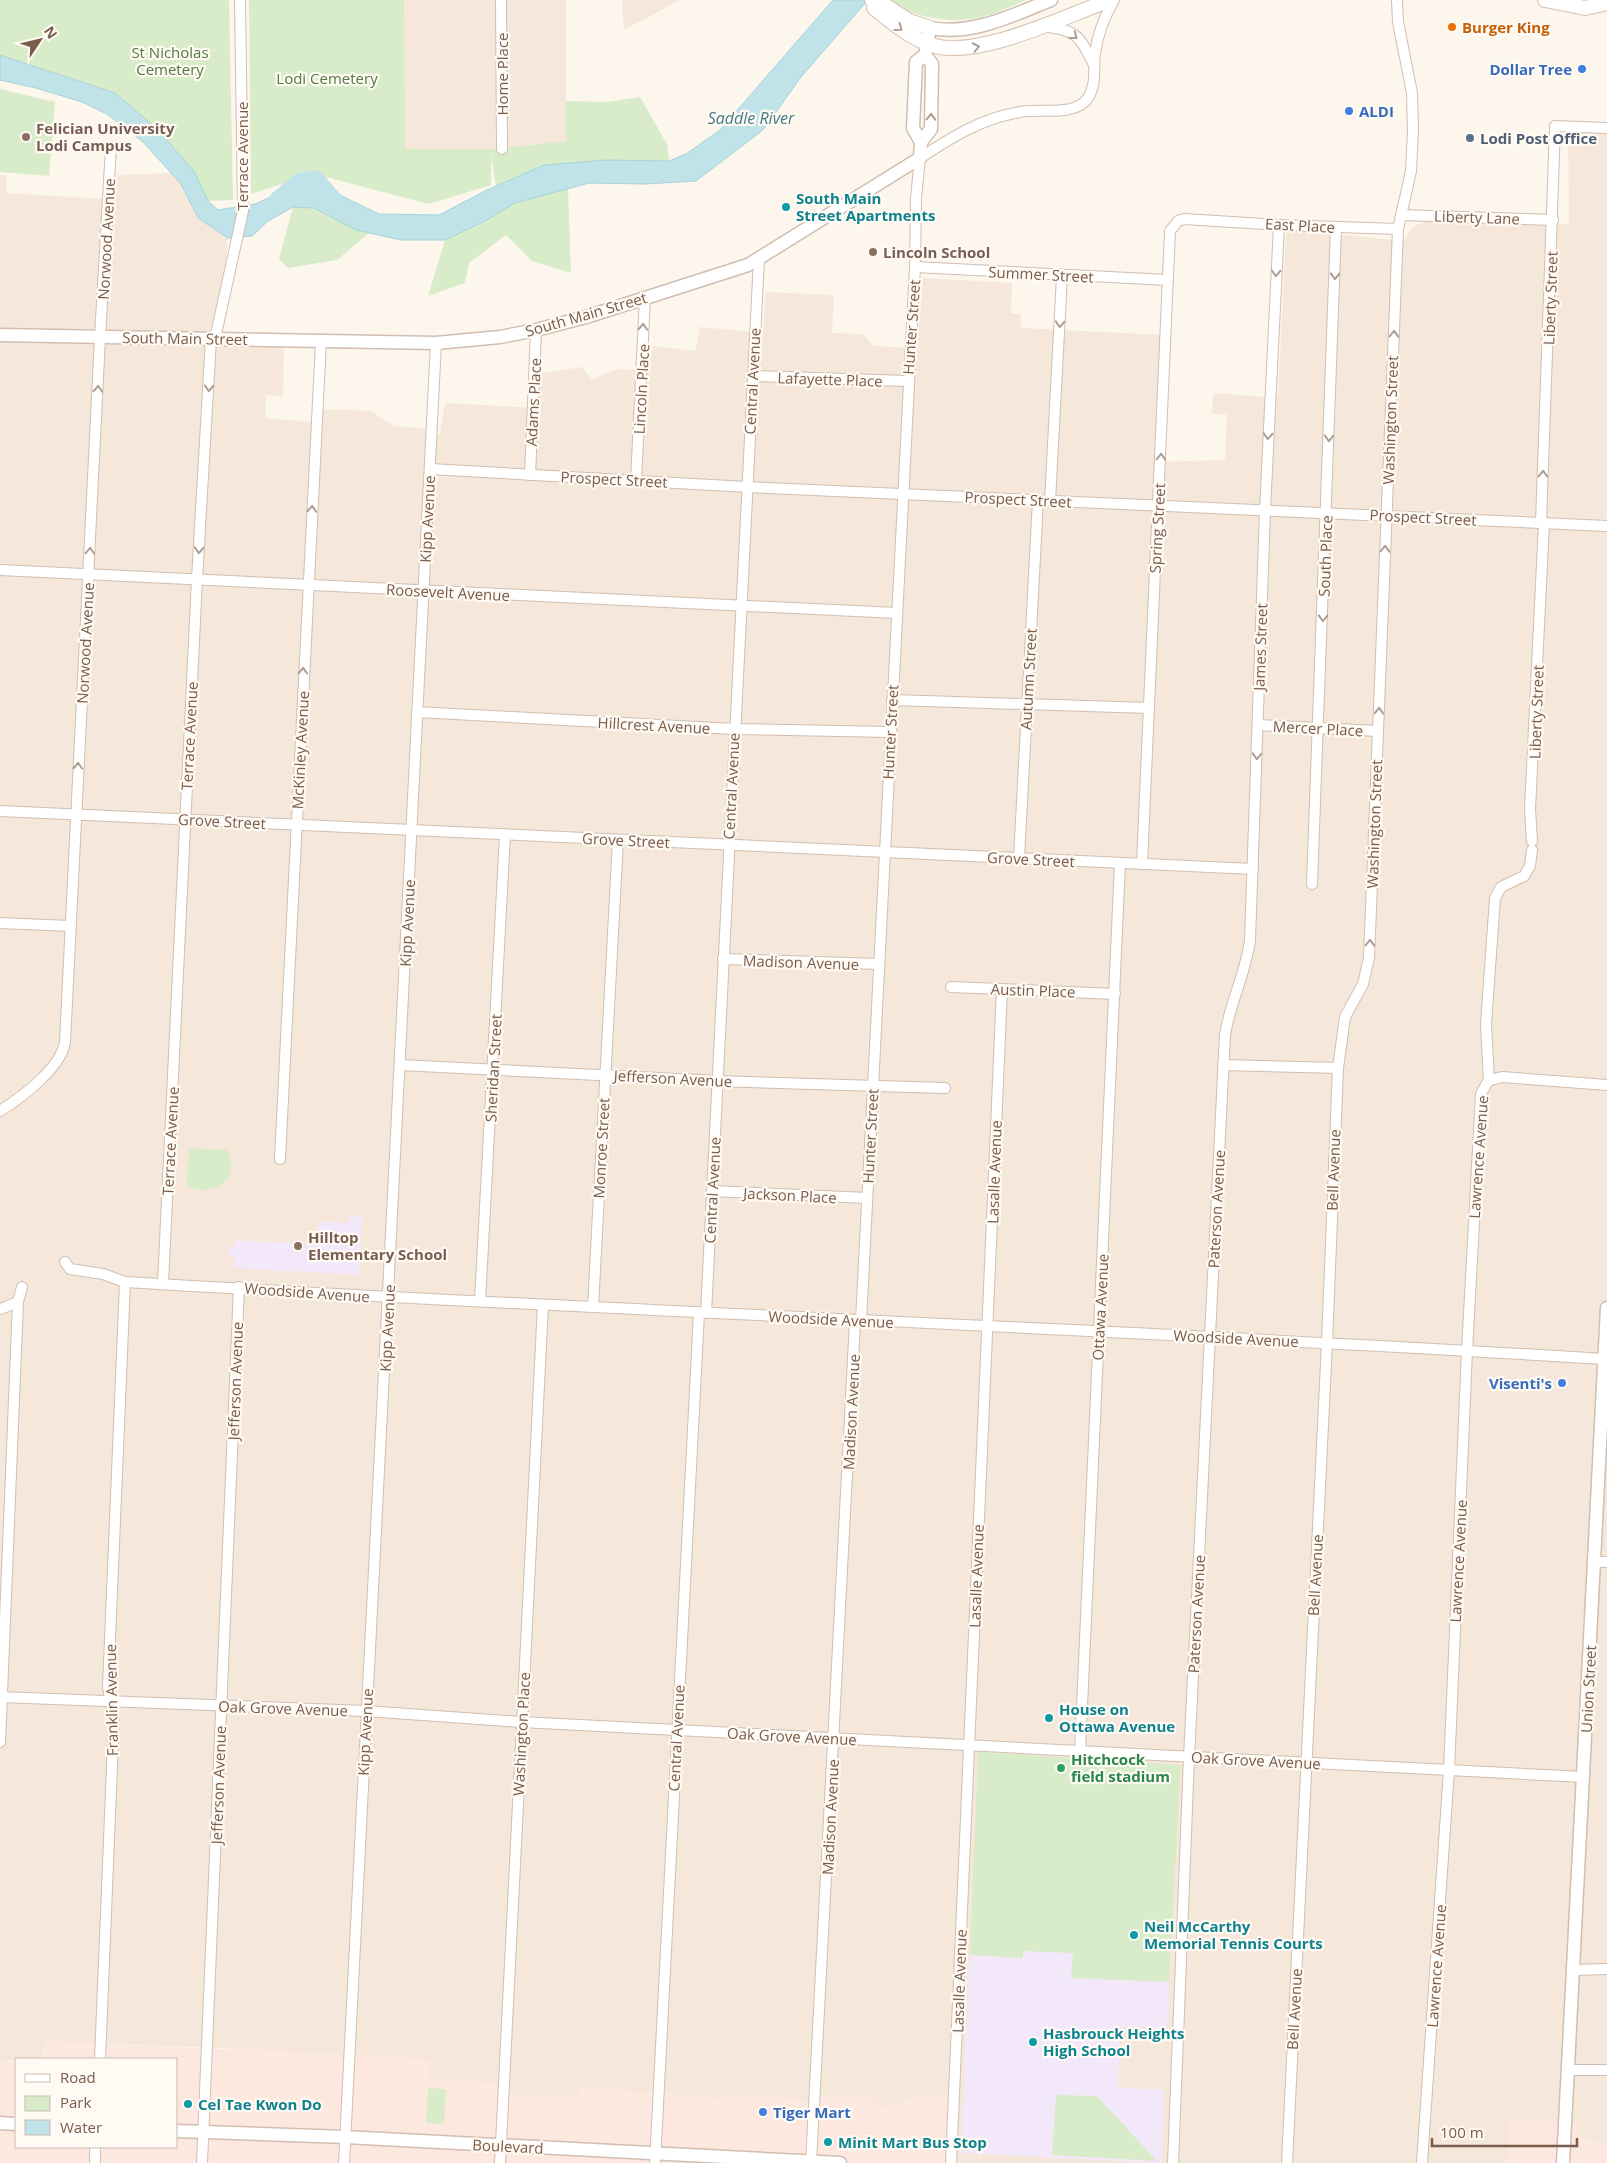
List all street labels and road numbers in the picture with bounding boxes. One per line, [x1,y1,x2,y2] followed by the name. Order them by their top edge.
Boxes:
[492,32,512,116] street label: Home Place
[232,101,252,211] street label: Terrace Avenue
[93,178,119,300] street label: Norwood Avenue
[1434,206,1520,228] street label: Liberty Lane
[1265,213,1335,237] street label: East Place
[1538,251,1562,345] street label: Liberty Street
[988,261,1094,287] street label: Summer Street
[898,279,924,375] street label: Hunter Street
[523,287,649,341] street label: South Main Street
[122,327,248,349] street label: South Main Street
[739,327,765,435] street label: Central Avenue
[629,343,653,435] street label: Lincoln Place
[1378,355,1402,485] street label: Washington Street
[521,357,545,447] street label: Adams Place
[777,367,883,391] street label: Lafayette Place
[560,466,668,492] street label: Prospect Street
[415,475,439,563] street label: Kipp Avenue
[1145,482,1169,574] street label: Spring Street
[964,486,1072,512] street label: Prospect Street
[1369,504,1477,530] street label: Prospect Street
[1314,515,1336,597] street label: South Place
[386,579,510,605] street label: Roosevelt Avenue
[72,582,98,704] street label: Norwood Avenue
[1248,603,1272,693] street label: James Street
[1015,627,1041,731] street label: Autumn Street
[1524,665,1548,759] street label: Liberty Street
[176,681,202,791] street label: Terrace Avenue
[878,684,902,780] street label: Hunter Street
[287,690,313,810] street label: McKinley Avenue
[597,712,711,738] street label: Hillcrest Avenue
[1272,716,1364,740] street label: Mercer Place
[718,732,744,840] street label: Central Avenue
[1362,759,1386,889] street label: Washington Street
[178,809,266,833] street label: Grove Street
[582,828,670,852] street label: Grove Street
[987,847,1075,871] street label: Grove Street
[395,879,419,967] street label: Kipp Avenue
[743,950,859,974] street label: Madison Avenue
[990,979,1076,1001] street label: Austin Place
[480,1013,506,1123] street label: Sheridan Street
[611,1065,733,1091] street label: Jefferson Avenue
[157,1086,183,1196] street label: Terrace Avenue
[858,1088,882,1184] street label: Hunter Street
[1464,1095,1492,1219] street label: Lawrence Avenue
[588,1097,614,1199] street label: Monroe Street
[982,1120,1006,1224] street label: Lasalle Avenue
[1322,1129,1344,1211] street label: Bell Avenue
[699,1136,725,1244] street label: Central Avenue
[1203,1149,1229,1269] street label: Paterson Avenue
[741,1182,837,1207] street label: Jackson Place
[1087,1253,1113,1361] street label: Ottawa Avenue
[244,1278,370,1306] street label: Woodside Avenue
[375,1284,399,1372] street label: Kipp Avenue
[768,1306,894,1332] street label: Woodside Avenue
[223,1321,247,1443] street label: Jefferson Avenue
[1173,1325,1299,1351] street label: Woodside Avenue
[838,1353,864,1471] street label: Madison Avenue
[1445,1499,1471,1623] street label: Lawrence Avenue
[964,1524,988,1628] street label: Lasalle Avenue
[1303,1534,1327,1616] street label: Bell Avenue
[1183,1554,1209,1674] street label: Paterson Avenue
[100,1644,122,1756] street label: Franklin Avenue
[1576,1645,1600,1733] street label: Union Street
[508,1672,534,1796] street label: Washington Place
[663,1684,689,1792] street label: Central Avenue
[353,1688,377,1776] street label: Kipp Avenue
[218,1696,348,1720] street label: Oak Grove Avenue
[727,1723,857,1749] street label: Oak Grove Avenue
[206,1725,230,1847] street label: Jefferson Avenue
[1191,1747,1321,1773] street label: Oak Grove Avenue
[817,1758,843,1876] street label: Madison Avenue
[1422,1904,1450,2028] street label: Lawrence Avenue
[947,1929,971,2033] street label: Lasalle Avenue
[1282,1968,1306,2050] street label: Bell Avenue
[472,2134,544,2158] street label: Boulevard

